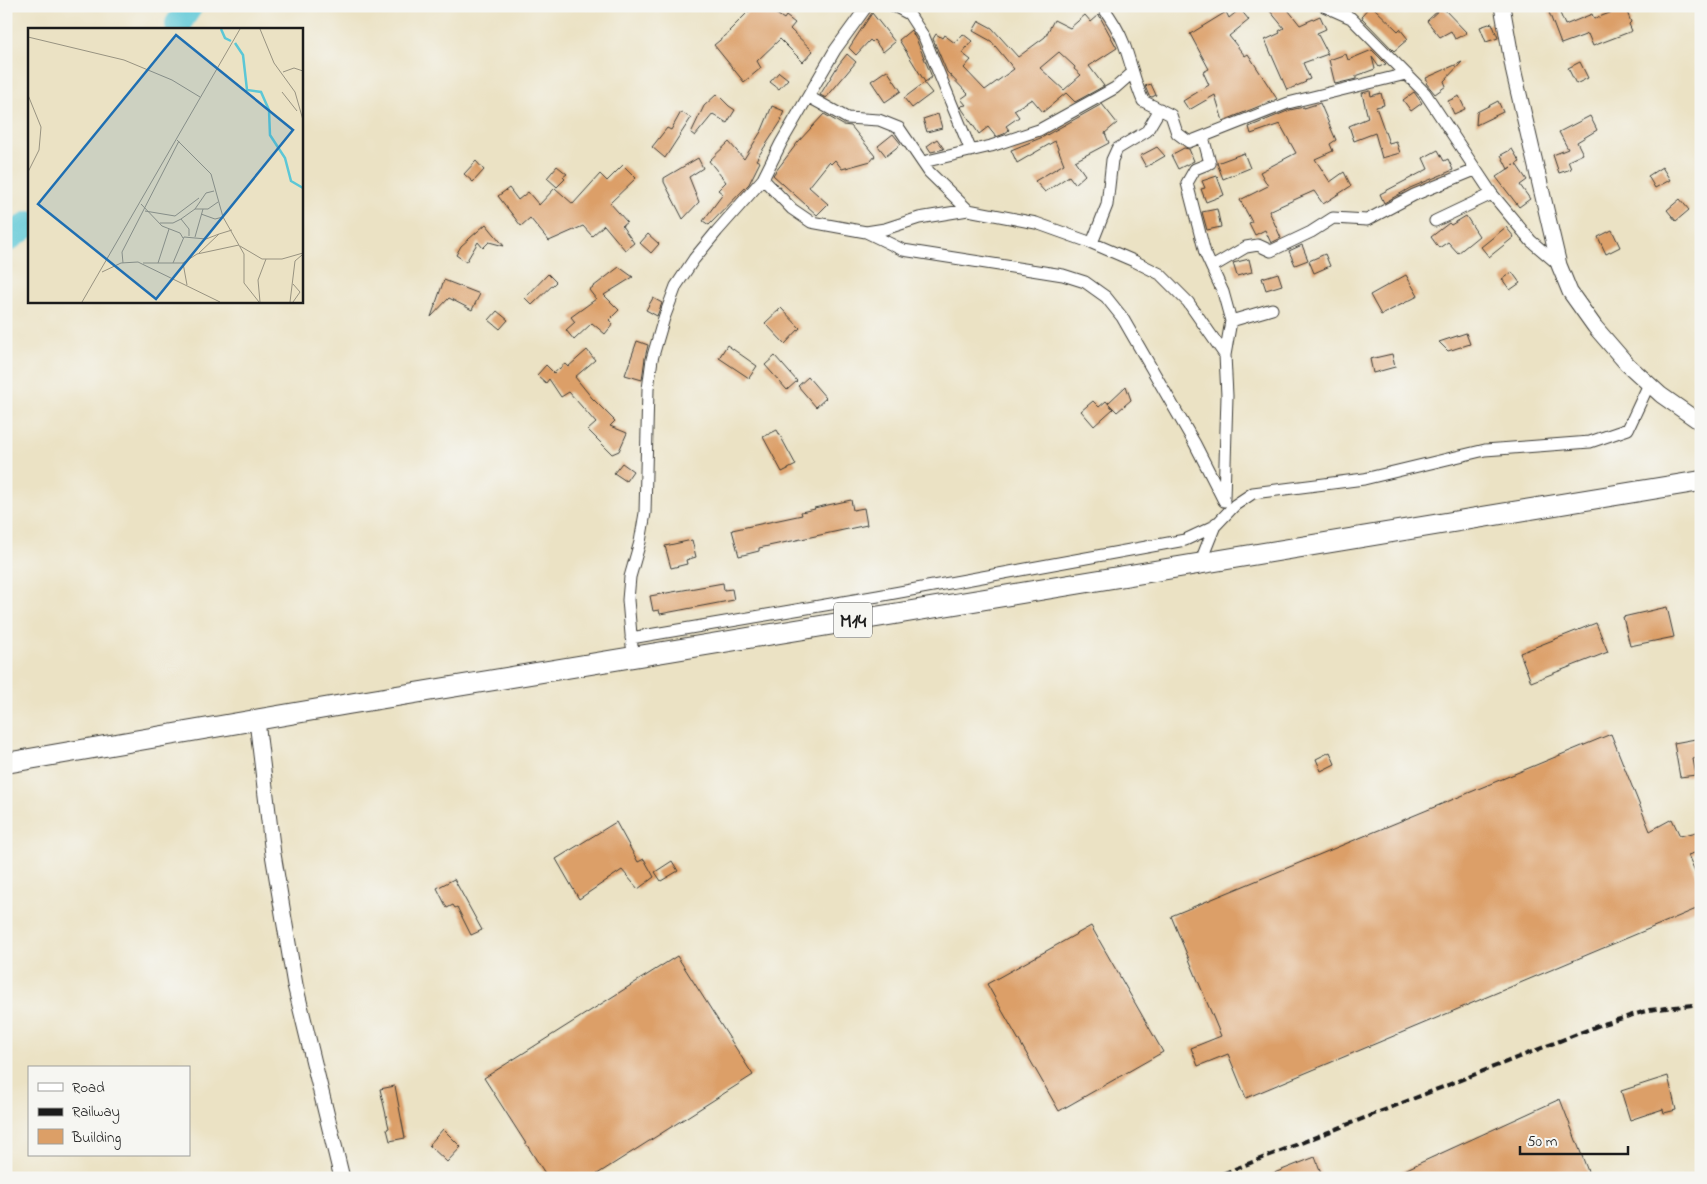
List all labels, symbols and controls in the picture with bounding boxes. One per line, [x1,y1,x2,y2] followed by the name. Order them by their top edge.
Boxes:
[28,28,302,302] inset map
[834,602,872,638] road number: M14
[28,1066,190,1156] legend
[72,1077,105,1099] text: Road
[72,1101,120,1124] text: Railway
[1520,1124,1627,1156] scale bar
[71,1127,121,1150] text: Building
[1527,1131,1558,1153] text: 50 m

